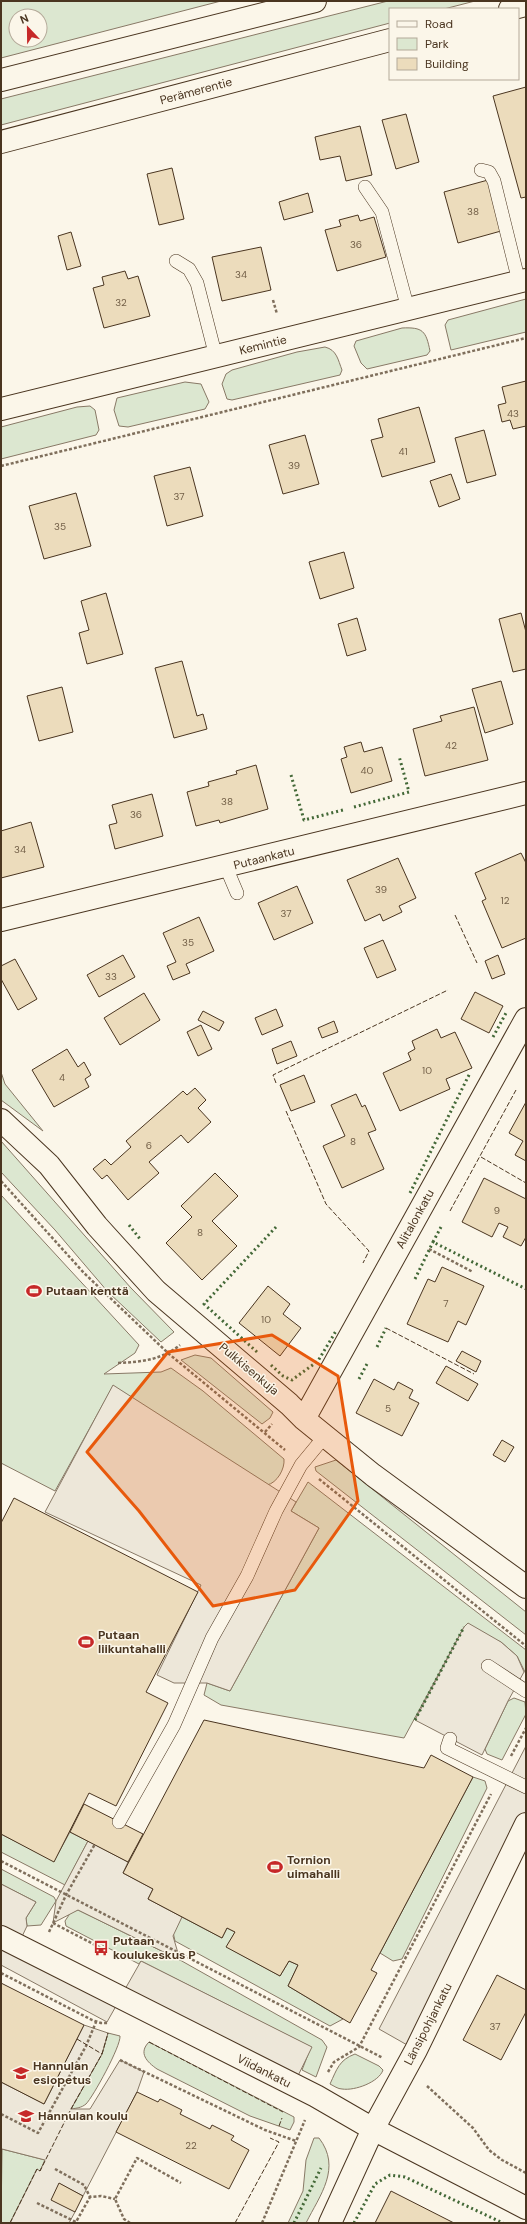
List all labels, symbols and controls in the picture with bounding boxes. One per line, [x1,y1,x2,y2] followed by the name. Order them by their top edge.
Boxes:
[8,8,48,48] north arrow
[389,8,519,80] legend
[18,11,31,27] text: N
[425,16,453,32] text: Road
[425,36,449,52] text: Park
[425,56,469,72] text: Building
[158,74,234,108] street label: Perämerentie
[467,205,479,218] house number: 38
[350,238,362,251] house number: 36
[235,268,247,281] house number: 34
[115,296,127,309] house number: 32
[238,331,289,359] street label: Kemintie
[507,407,519,420] house number: 43
[398,445,408,458] house number: 41
[288,459,300,472] house number: 39
[173,490,185,503] house number: 37
[54,520,66,533] house number: 35
[445,739,457,752] house number: 42
[361,764,374,777] house number: 40
[221,795,233,808] house number: 38
[130,808,142,821] house number: 36
[14,843,26,856] house number: 34
[232,843,296,873] street label: Putaankatu
[375,883,387,896] house number: 39
[501,894,510,907] house number: 12
[280,907,292,920] house number: 37
[182,936,194,949] house number: 35
[105,970,117,983] house number: 33
[422,1064,432,1077] house number: 10
[59,1071,65,1084] house number: 4
[350,1135,356,1148] house number: 8
[146,1139,152,1152] house number: 6
[392,1186,438,1251] street label: Alitalonkatu
[494,1204,500,1217] house number: 9
[197,1226,203,1239] house number: 8
[25,1282,43,1300] sports icon: Putaan kenttä
[46,1283,129,1299] place label: Putaan kenttä
[443,1297,449,1310] house number: 7
[261,1313,271,1326] house number: 10
[216,1339,282,1399] street label: Pulkkisenkuja
[385,1402,391,1415] house number: 5
[98,1627,166,1657] place label: Putaan liikuntahalli
[77,1633,95,1651] sports icon: Putaan liikuntahalli
[287,1852,340,1882] place label: Tornion uimahalli
[266,1858,284,1876] sports icon: Tornion uimahalli
[113,1933,196,1963] place label: Putaan koulukeskus P
[92,1939,110,1957] bus stop icon: Putaan koulukeskus P
[400,1980,456,2068] street label: Länsipohjankatu
[489,2020,501,2033] house number: 37
[234,2051,294,2092] street label: Viidankatu
[33,2058,91,2088] place label: Hannulan esiopetus
[12,2064,30,2082] school or university icon: Hannulan esiopetus
[17,2107,35,2125] school or university icon: Hannulan koulu
[38,2108,128,2124] place label: Hannulan koulu
[185,2139,197,2152] house number: 22

